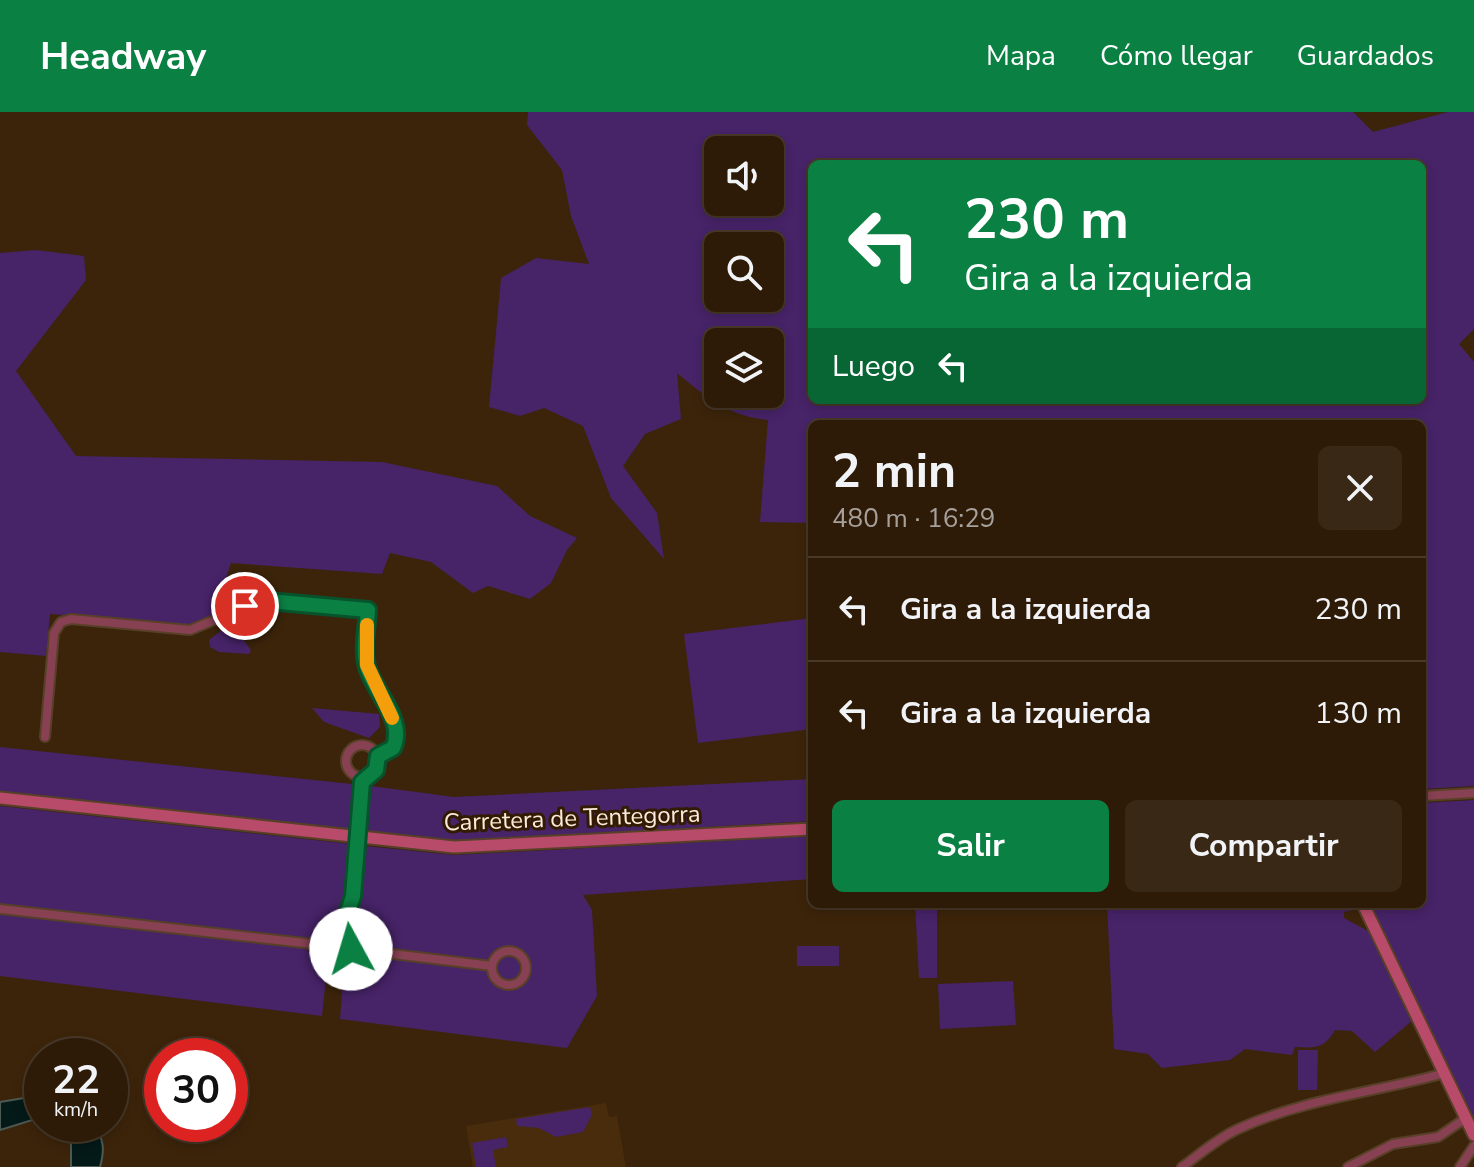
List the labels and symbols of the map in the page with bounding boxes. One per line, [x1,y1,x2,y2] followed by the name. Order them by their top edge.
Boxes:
[211,572,279,640] pin
[443,798,701,838] street label: Carretera de Tentegorra
[309,907,393,991] position arrow
[144,1038,248,1142] speed limit sign: 30

